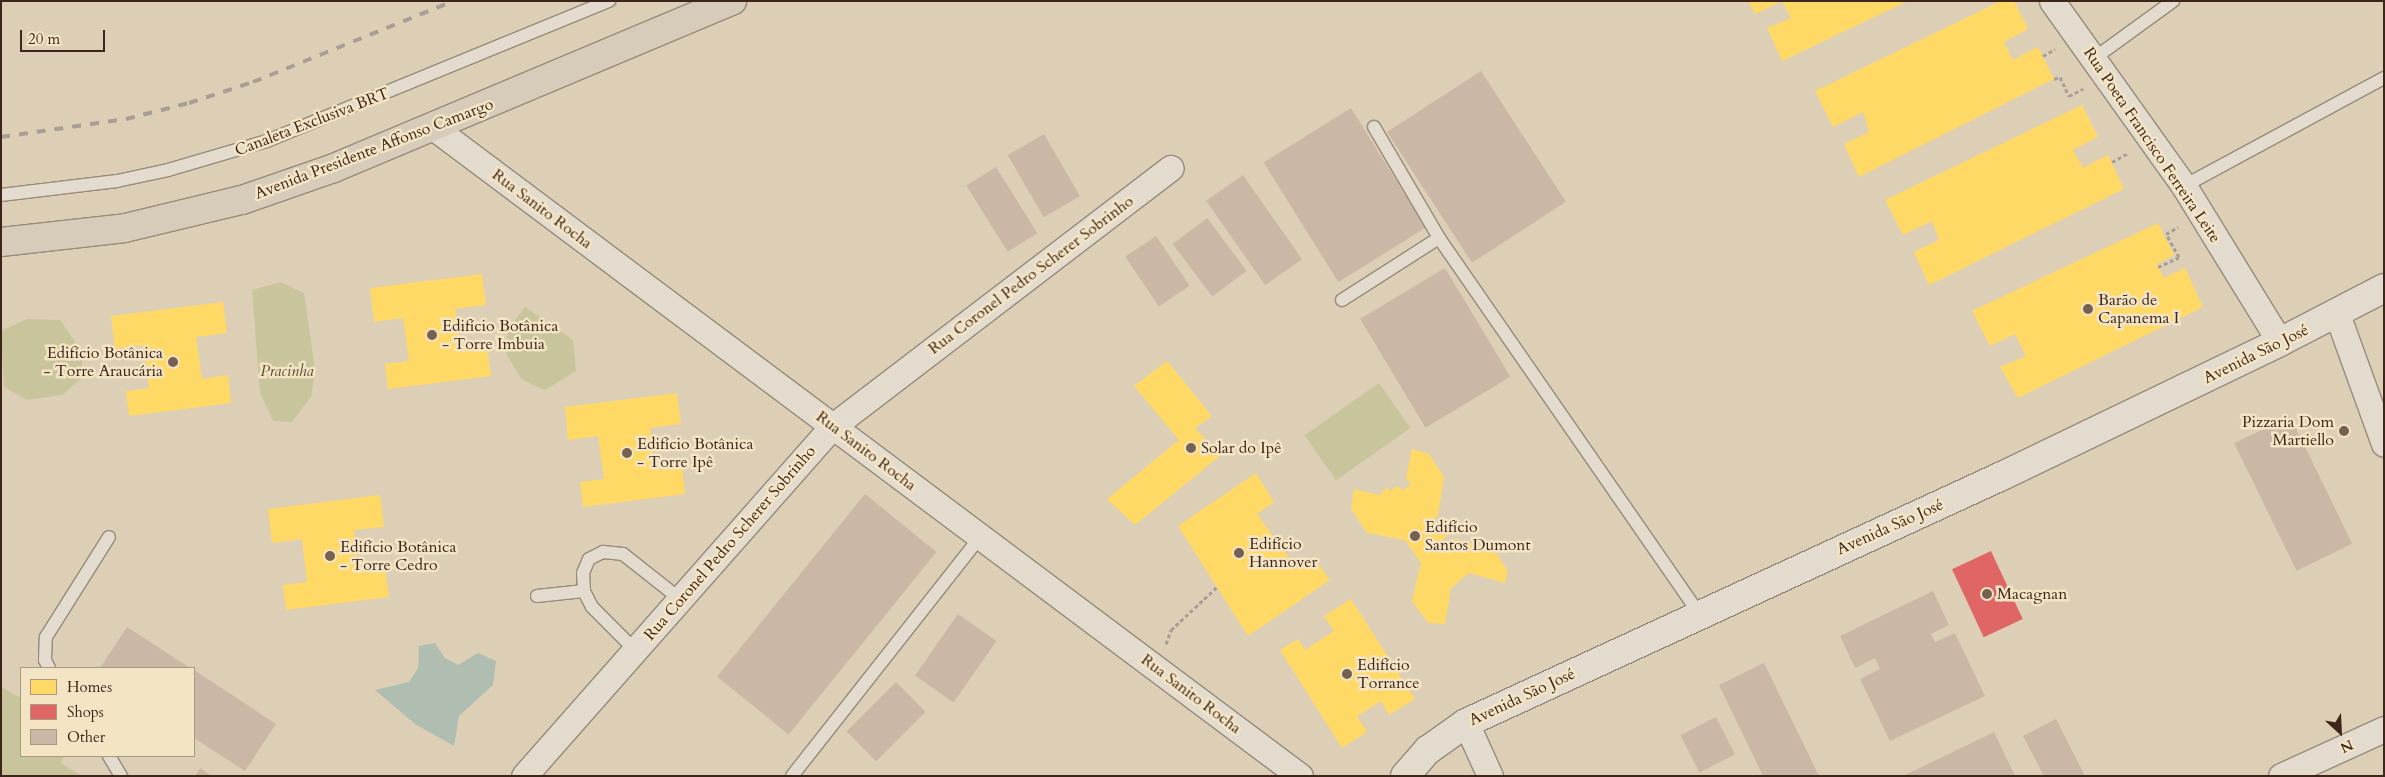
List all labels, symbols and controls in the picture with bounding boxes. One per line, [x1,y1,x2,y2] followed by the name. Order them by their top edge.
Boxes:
[22,20,108,52] scale bar
[28,29,60,49] text: 20 m
[2079,44,2225,246] street label: Rua Poeta Francisco Ferreira Leite
[232,84,392,160] street label: Canaleta Exclusiva BRT
[252,95,496,203] street label: Avenida Presidente Affonso Camargo
[488,165,596,253] street label: Rua Sanito Rocha
[925,192,1137,358] street label: Rua Coronel Pedro Scherer Sobrinho
[2098,290,2179,328] place label: Barão de Capanema I
[2082,303,2094,315] marker: Barão de Capanema I
[442,316,558,354] place label: Edifício Botânica - Torre Imbuia
[2200,320,2312,388] street label: Avenida São José
[426,329,438,341] marker: Edifício Botânica - Torre Imbuia
[44,343,163,381] place label: Edifício Botânica - Torre Araucária
[167,356,179,368] marker: Edifício Botânica - Torre Araucária
[260,361,314,381] park label: Pracinha
[812,407,920,495] street label: Rua Sanito Rocha
[2242,412,2334,450] place label: Pizzaria Dom Martiello
[2338,425,2350,437] marker: Pizzaria Dom Martiello
[637,434,753,472] place label: Edifício Botânica - Torre Ipê
[1201,438,1281,458] place label: Solar do Ipê
[640,442,820,644] street label: Rua Coronel Pedro Scherer Sobrinho
[1185,442,1197,454] marker: Solar do Ipê
[621,447,633,459] marker: Edifício Botânica - Torre Ipê
[1834,495,1946,559] street label: Avenida São José
[1425,517,1530,555] place label: Edifício Santos Dumont
[1409,530,1421,542] marker: Edifício Santos Dumont
[1249,534,1317,572] place label: Edifício Hannover
[340,537,456,575] place label: Edifício Botânica - Torre Cedro
[1233,547,1245,559] marker: Edifício Hannover
[324,550,336,562] marker: Edifício Botânica - Torre Cedro
[1997,584,2067,604] place label: Macagnan
[1981,588,1993,600] marker: Macagnan
[1137,650,1245,738] street label: Rua Sanito Rocha
[1357,655,1420,693] place label: Edifício Torrance
[1466,664,1578,730] street label: Avenida São José
[20,667,195,757] legend
[1341,668,1353,680] marker: Edifício Torrance
[67,677,112,697] text: Homes
[67,702,104,722] text: Shops
[2315,707,2365,757] north arrow
[67,727,105,747] text: Other
[2337,735,2356,757] text: N

